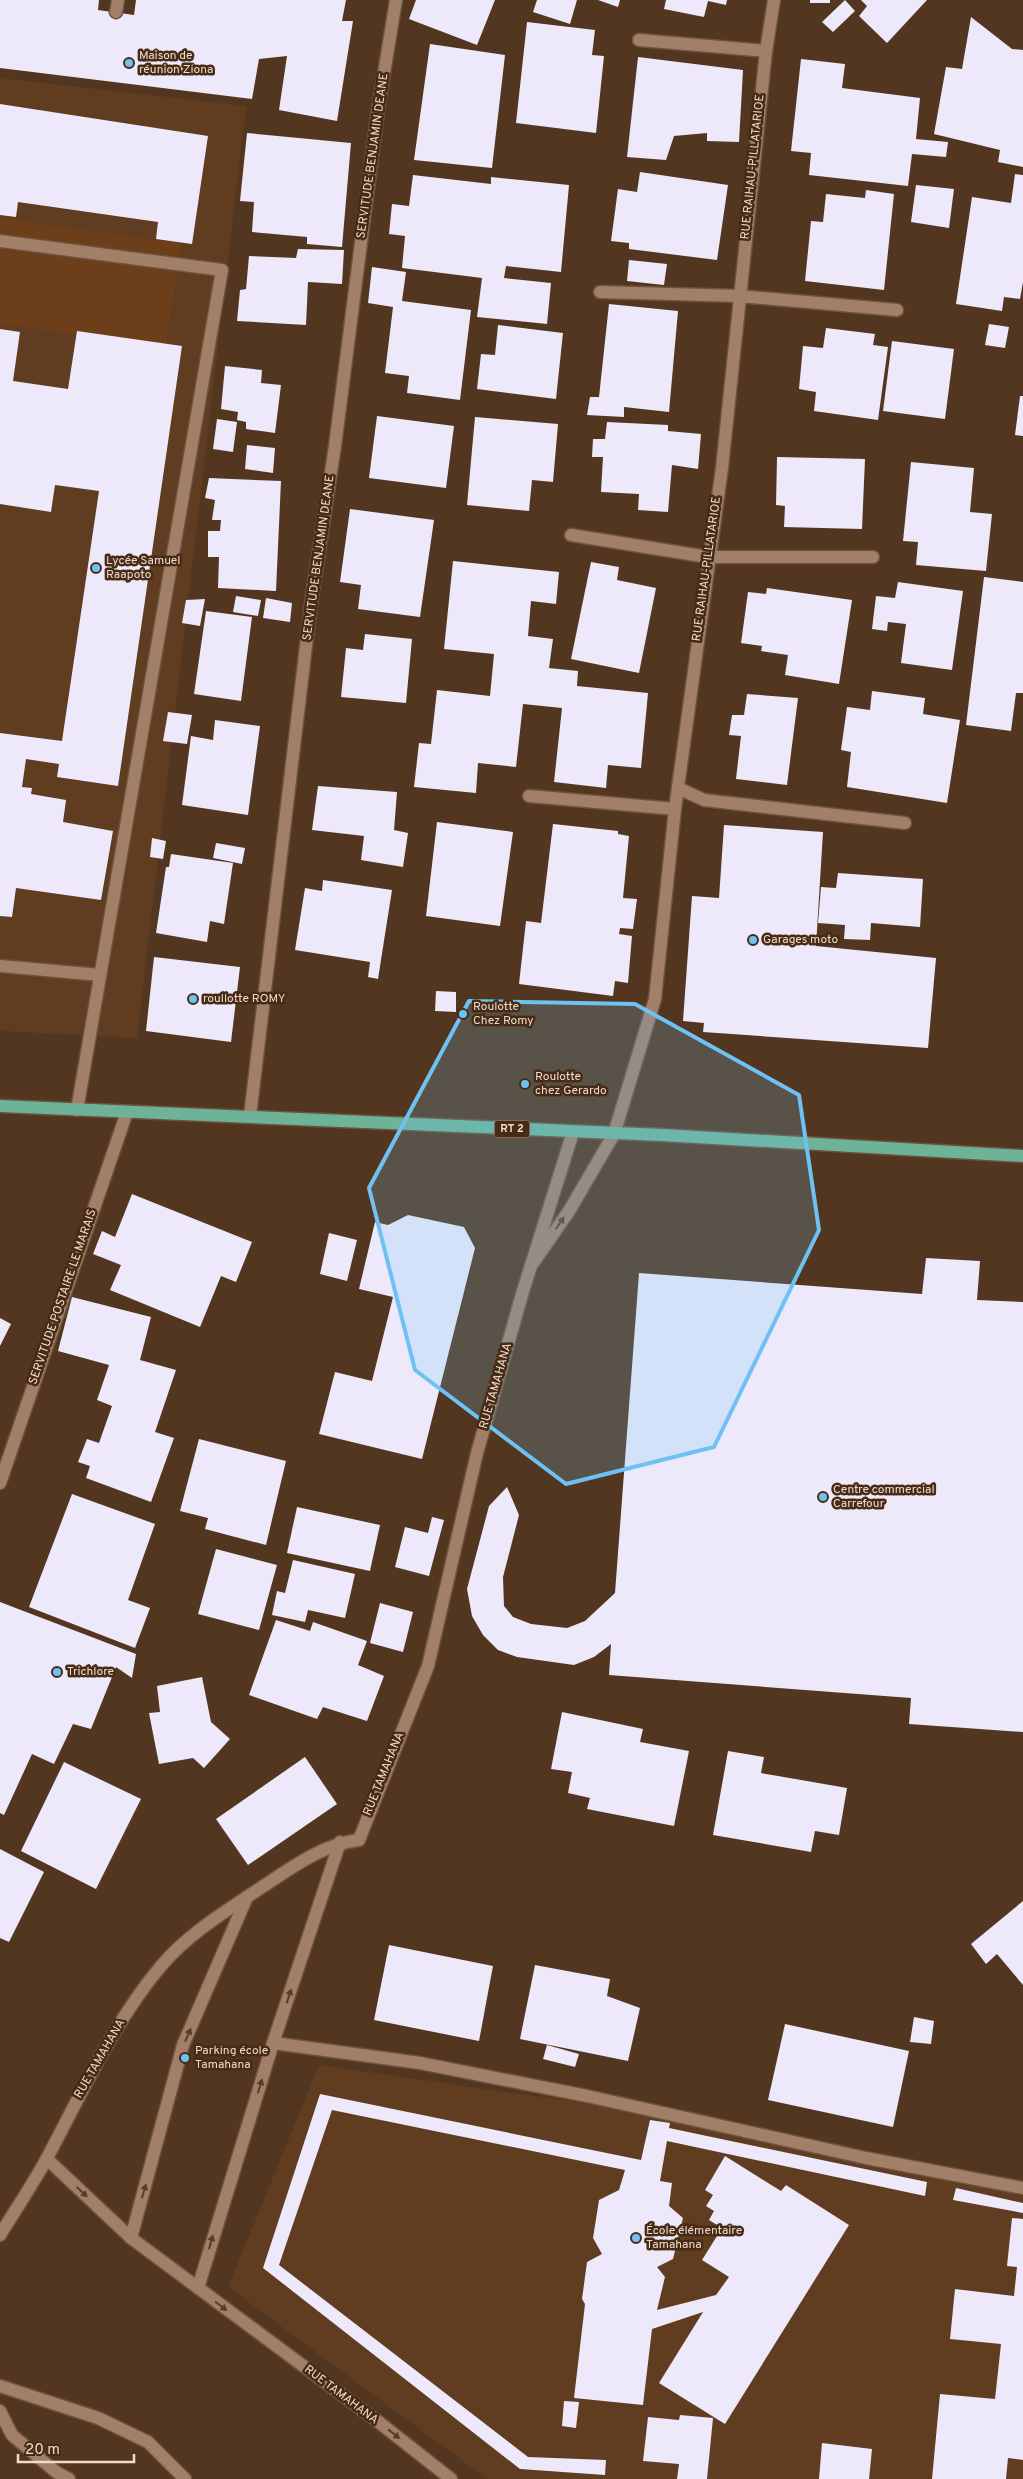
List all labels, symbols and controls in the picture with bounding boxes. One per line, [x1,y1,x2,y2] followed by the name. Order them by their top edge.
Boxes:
[139,48,213,78] place label: Maison de réunion Ziona
[123,57,135,69] marker: Maison de réunion Ziona
[353,72,393,240] street label: SERVITUDE BENJAMIN DEANE
[737,94,769,240] street label: RUE RAIHAU-PILLATARIOE
[299,474,339,642] street label: SERVITUDE BENJAMIN DEANE
[689,496,725,642] street label: RUE RAIHAU-PILLATARIOE
[106,553,180,583] place label: Lycée Samuel Raapoto
[90,562,102,574] marker: Lycée Samuel Raapoto
[763,932,838,948] place label: Garages moto
[747,934,759,946] marker: Garages moto
[203,991,286,1007] place label: roullotte ROMY
[187,993,199,1005] marker: roullotte ROMY
[473,999,534,1029] place label: Roulotte Chez Romy
[457,1008,469,1020] marker: Roulotte Chez Romy
[535,1069,607,1099] place label: Roulotte chez Gerardo
[519,1078,531,1090] marker: Roulotte chez Gerardo
[494,1120,530,1138] road number: RT 2
[25,1207,101,1387] street label: SERVITUDE POSTAIRE LE MARAIS
[555,1216,565,1230] one-way arrow
[476,1341,516,1431] street label: RUE TAMAHANA
[833,1482,935,1512] place label: Centre commercial Carrefour
[817,1491,829,1503] marker: Centre commercial Carrefour
[67,1664,114,1680] place label: Trichlore
[51,1666,63,1678] marker: Trichlore
[360,1730,408,1818] street label: RUE TAMAHANA
[285,1989,293,2004] one-way arrow
[71,2016,129,2102] street label: RUE TAMAHANA
[184,2028,192,2042] one-way arrow
[195,2043,268,2073] place label: Parking école Tamahana
[179,2052,191,2064] marker: Parking école Tamahana
[256,2079,264,2094] one-way arrow
[141,2184,149,2199] one-way arrow
[76,2186,88,2198] one-way arrow
[646,2223,742,2253] place label: École élémentaire Tamahana
[630,2232,642,2244] marker: École élémentaire Tamahana
[208,2234,216,2249] one-way arrow
[214,2301,228,2311] one-way arrow
[301,2362,381,2428] street label: RUE TAMAHANA
[387,2429,400,2440] one-way arrow
[18,2432,134,2464] scale bar
[25,2441,60,2460] text: 20 m

